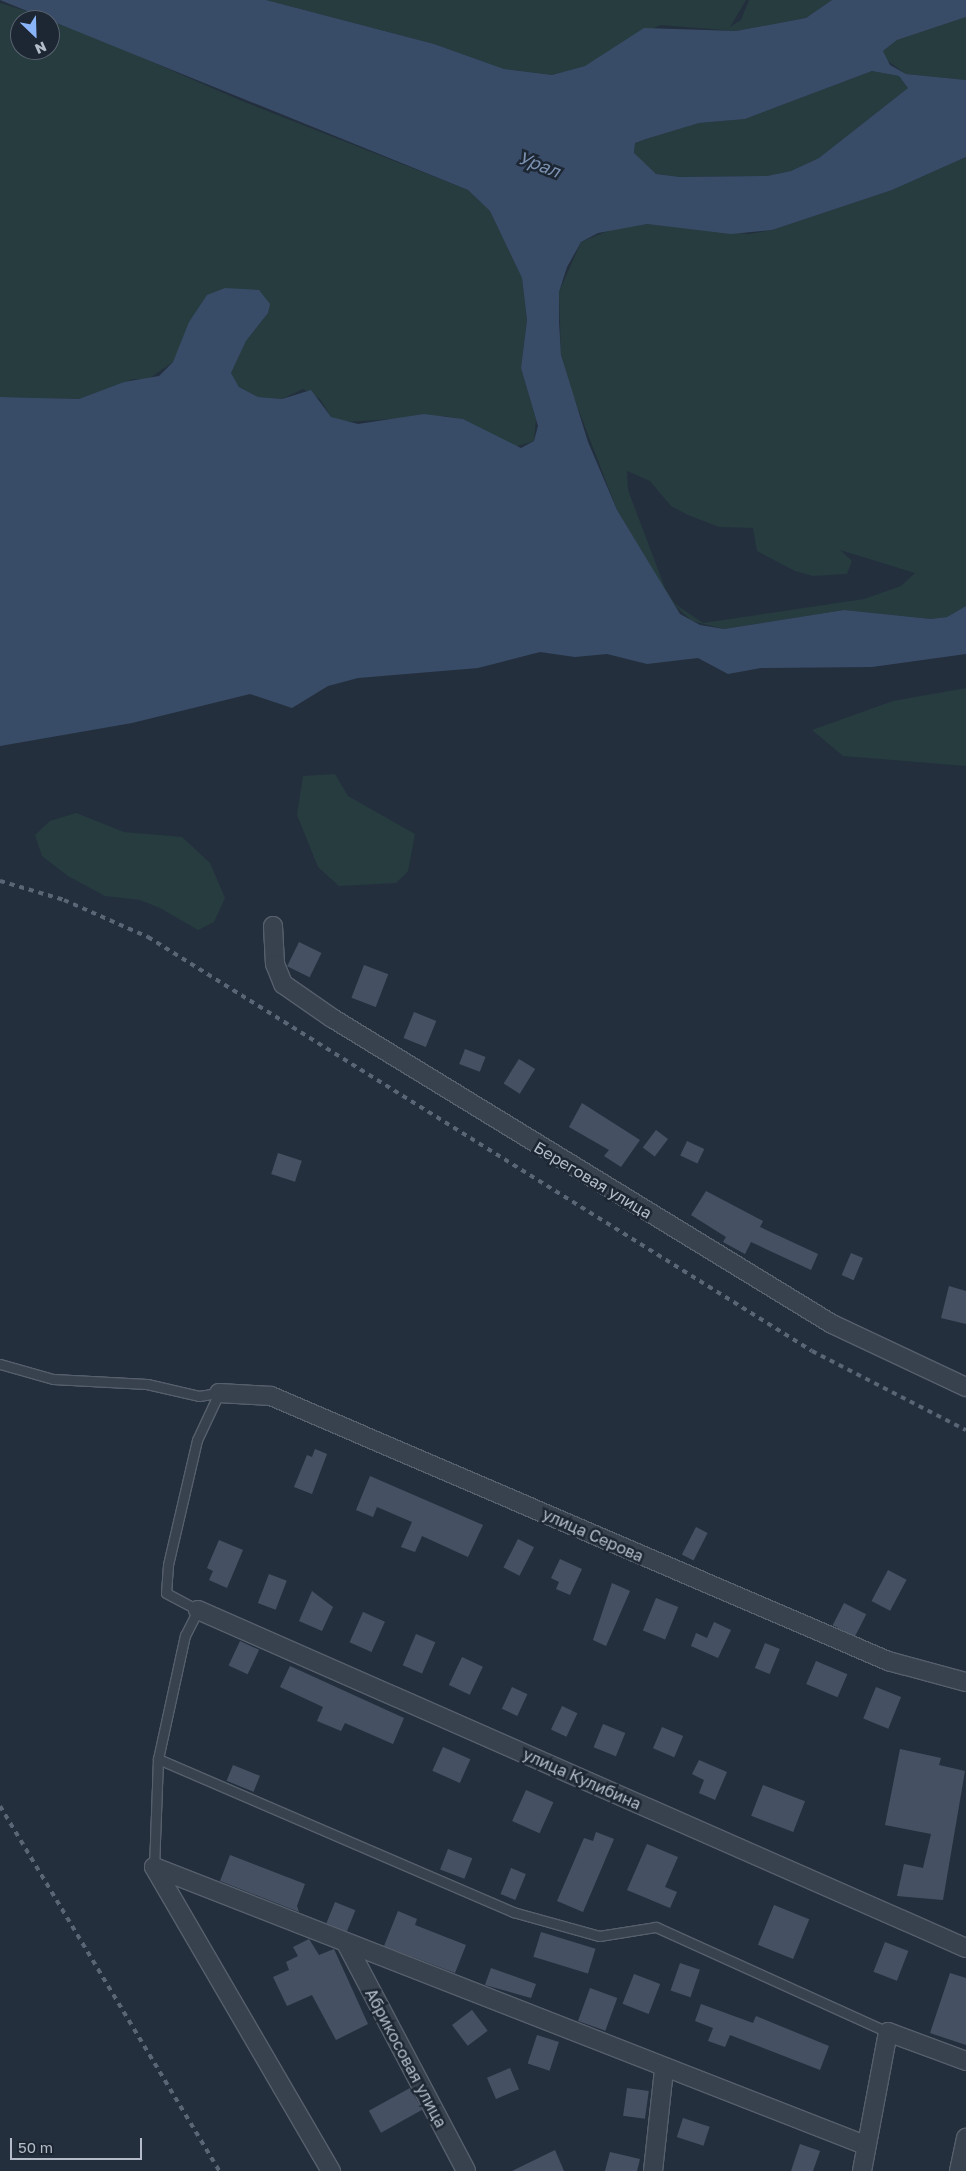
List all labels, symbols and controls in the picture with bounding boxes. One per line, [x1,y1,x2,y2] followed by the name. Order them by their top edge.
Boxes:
[10,10,60,60] north arrow
[33,38,49,58] text: N
[515,146,563,182] water label: Урал
[531,1137,655,1223] street label: Береговая улица
[540,1504,646,1566] street label: улица Серова
[520,1744,644,1814] street label: улица Кулибина
[361,1985,451,2131] street label: Абрикосовая улица
[12,2128,145,2160] scale bar
[18,2138,53,2156] text: 50 m

